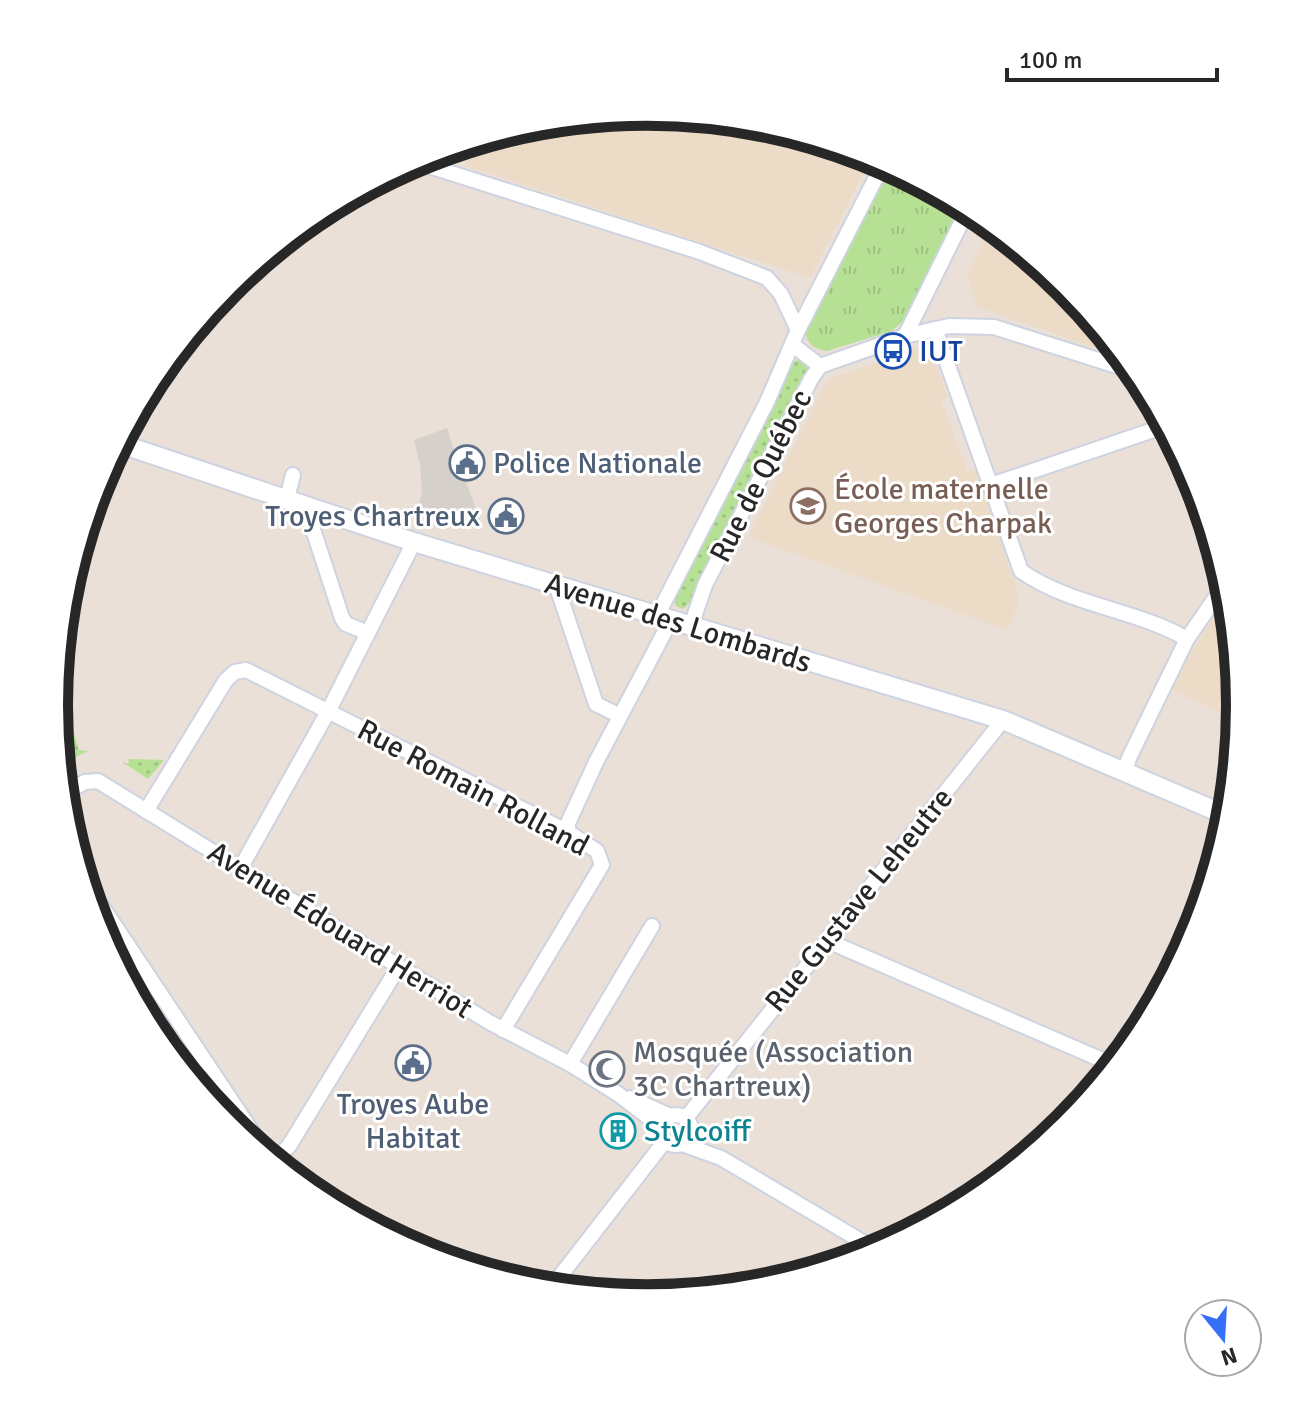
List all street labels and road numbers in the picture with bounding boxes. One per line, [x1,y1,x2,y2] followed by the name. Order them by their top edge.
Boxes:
[702,384,820,568] street label: Rue de Québec
[540,565,816,681] street label: Avenue des Lombards
[351,711,595,865] street label: Rue Romain Rolland
[757,780,961,1020] street label: Rue Gustave Leheutre
[201,833,479,1027] street label: Avenue Édouard Herriot

